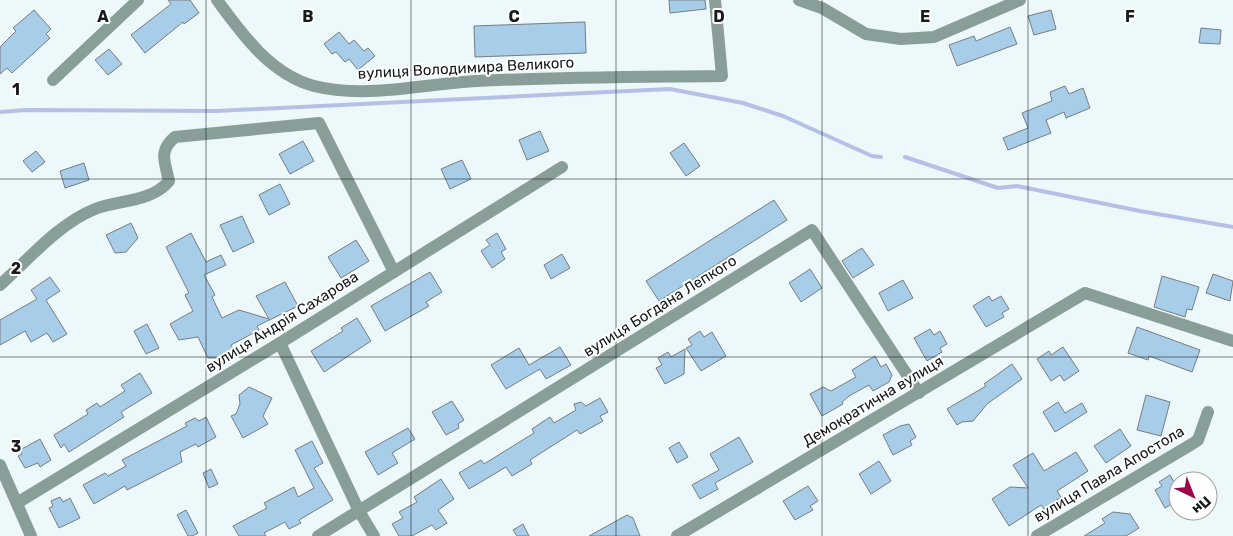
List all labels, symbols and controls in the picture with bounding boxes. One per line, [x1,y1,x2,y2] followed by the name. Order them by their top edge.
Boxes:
[97,7,109,26] text: A
[302,7,314,26] text: B
[508,7,520,26] text: C
[713,7,725,26] text: D
[920,7,930,26] text: E
[1125,7,1135,26] text: F
[357,53,575,83] street label: вулиця Володимира Великого
[12,80,20,99] text: 1
[580,251,740,361] street label: вулиця Богдана Лепкого
[11,259,21,278] text: 2
[202,268,362,376] street label: вулиця Андрія Сахарова
[799,352,947,450] street label: Демократична вулиця
[1031,422,1187,526] street label: вулиця Павла Апостола
[11,437,21,456] text: 3
[1168,471,1218,521] north arrow
[1189,492,1214,518] text: Пн

